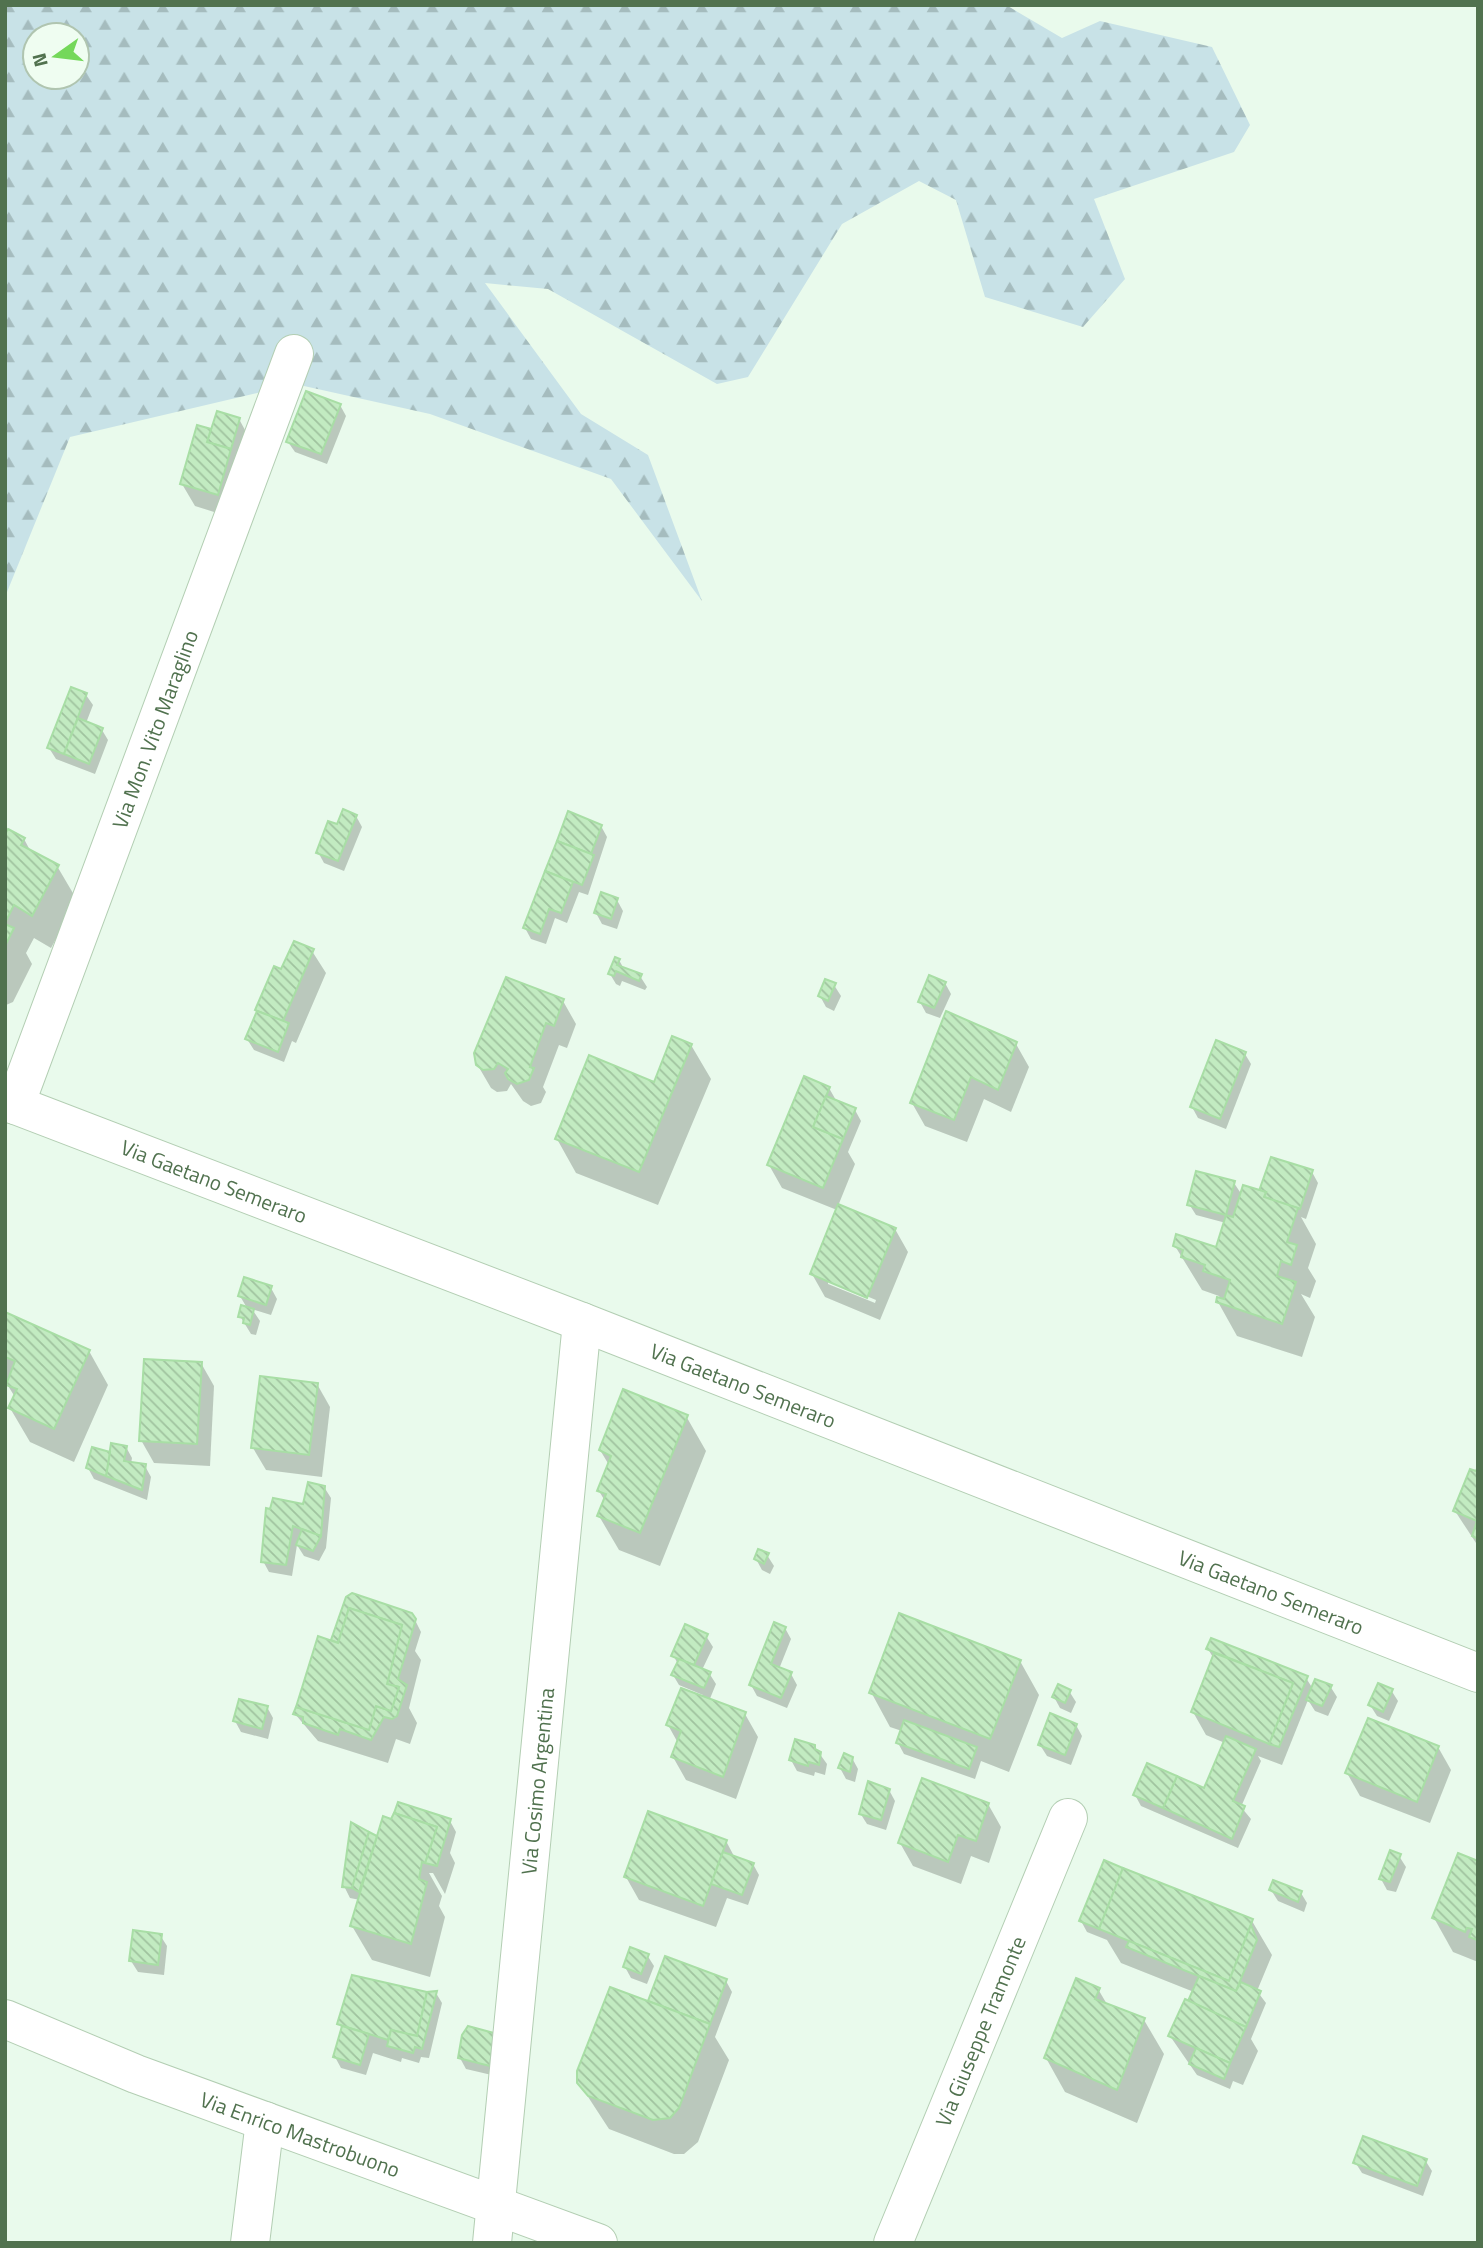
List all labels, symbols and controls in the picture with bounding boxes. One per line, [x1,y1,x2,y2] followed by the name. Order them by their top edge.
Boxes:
[21,21,91,91] north arrow
[23,50,55,70] text: N
[103,625,206,833] street label: Via Mon. Vito Maraglino
[116,1131,312,1231] street label: Via Gaetano Semeraro
[646,1334,841,1436] street label: Via Gaetano Semeraro
[1174,1541,1369,1643] street label: Via Gaetano Semeraro
[512,1686,562,1876] street label: Via Cosimo Argentina
[927,1931,1034,2131] street label: Via Giuseppe Tramonte
[196,2083,405,2185] street label: Via Enrico Mastrobuono

